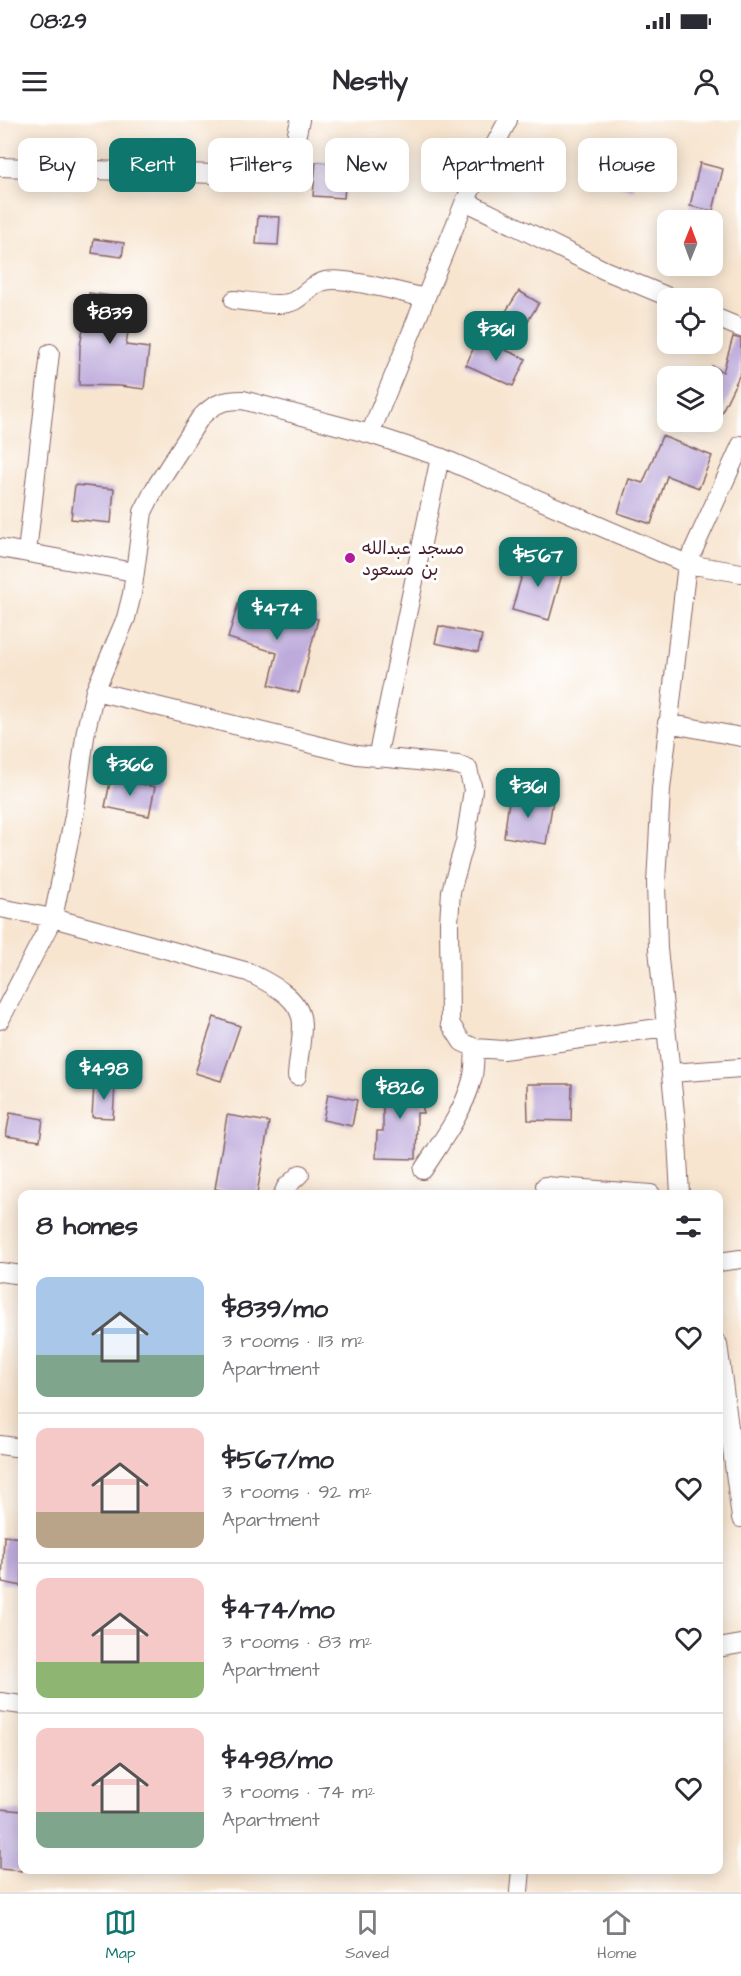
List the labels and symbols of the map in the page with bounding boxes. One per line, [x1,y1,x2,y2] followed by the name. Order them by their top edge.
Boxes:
[657,210,723,276] north arrow
[74,294,146,345] pin: $839
[460,311,532,362] pin: $361
[362,536,464,582] place label: مسجد عبدالله بن مسعود
[502,537,574,588] pin: $567
[343,551,357,565] marker: مسجد عبدالله بن مسعود
[241,590,313,641] pin: $474
[94,746,166,797] pin: $366
[492,768,564,819] pin: $361
[68,1050,140,1101] pin: $498
[364,1069,436,1120] pin: $826

